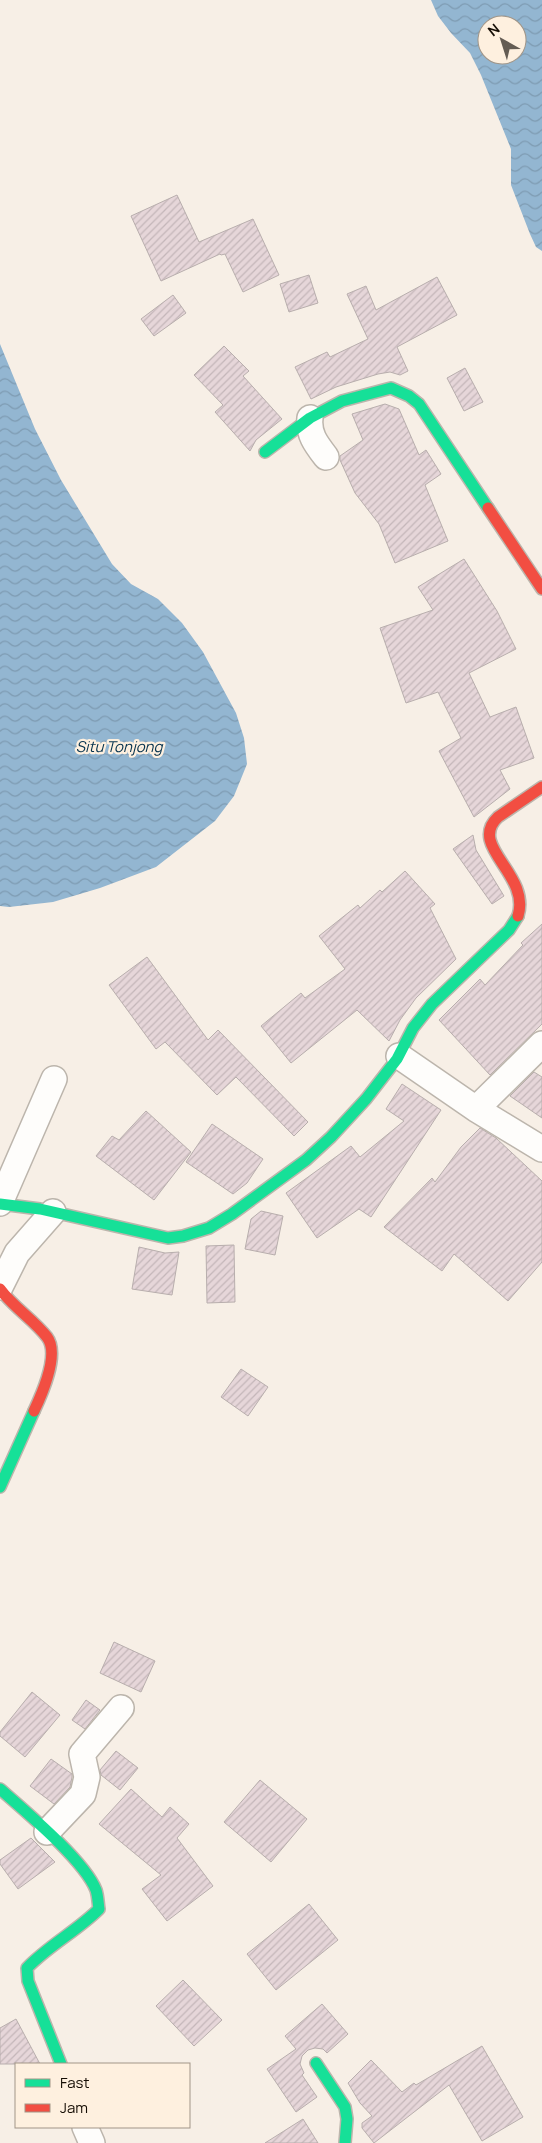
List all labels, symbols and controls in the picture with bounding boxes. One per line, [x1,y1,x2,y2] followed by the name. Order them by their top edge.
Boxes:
[477,15,527,65] north arrow
[484,19,503,40] text: N
[76,736,163,757] water label: Situ Tonjong
[15,2063,190,2128] legend
[60,2072,89,2093] text: Fast
[60,2097,88,2118] text: Jam

